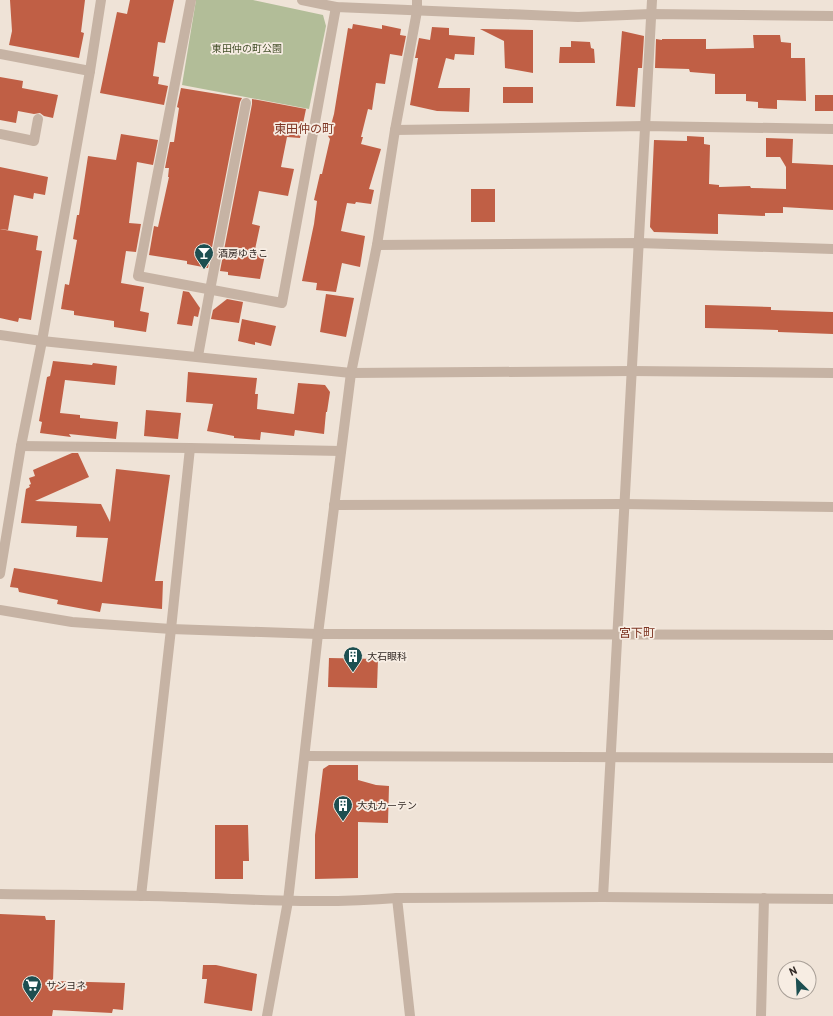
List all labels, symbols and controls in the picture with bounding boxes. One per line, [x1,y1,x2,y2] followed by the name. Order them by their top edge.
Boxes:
[212,42,282,54] park label: 東田仲の町公園
[274,121,334,135] district label: 東田仲の町
[193,242,215,270] bar icon: 酒房ゆきこ
[218,247,268,259] place label: 酒房ゆきこ
[619,625,655,639] district label: 宮下町
[342,645,364,673] building icon: 大石眼科
[367,650,407,662] place label: 大石眼科
[332,794,354,822] building icon: 大丸カーテン
[357,799,417,811] place label: 大丸カーテン
[777,960,817,1000] north arrow
[787,963,799,978] text: N
[21,974,43,1002] supermarket icon: サンヨネ
[46,979,86,991] place label: サンヨネ

